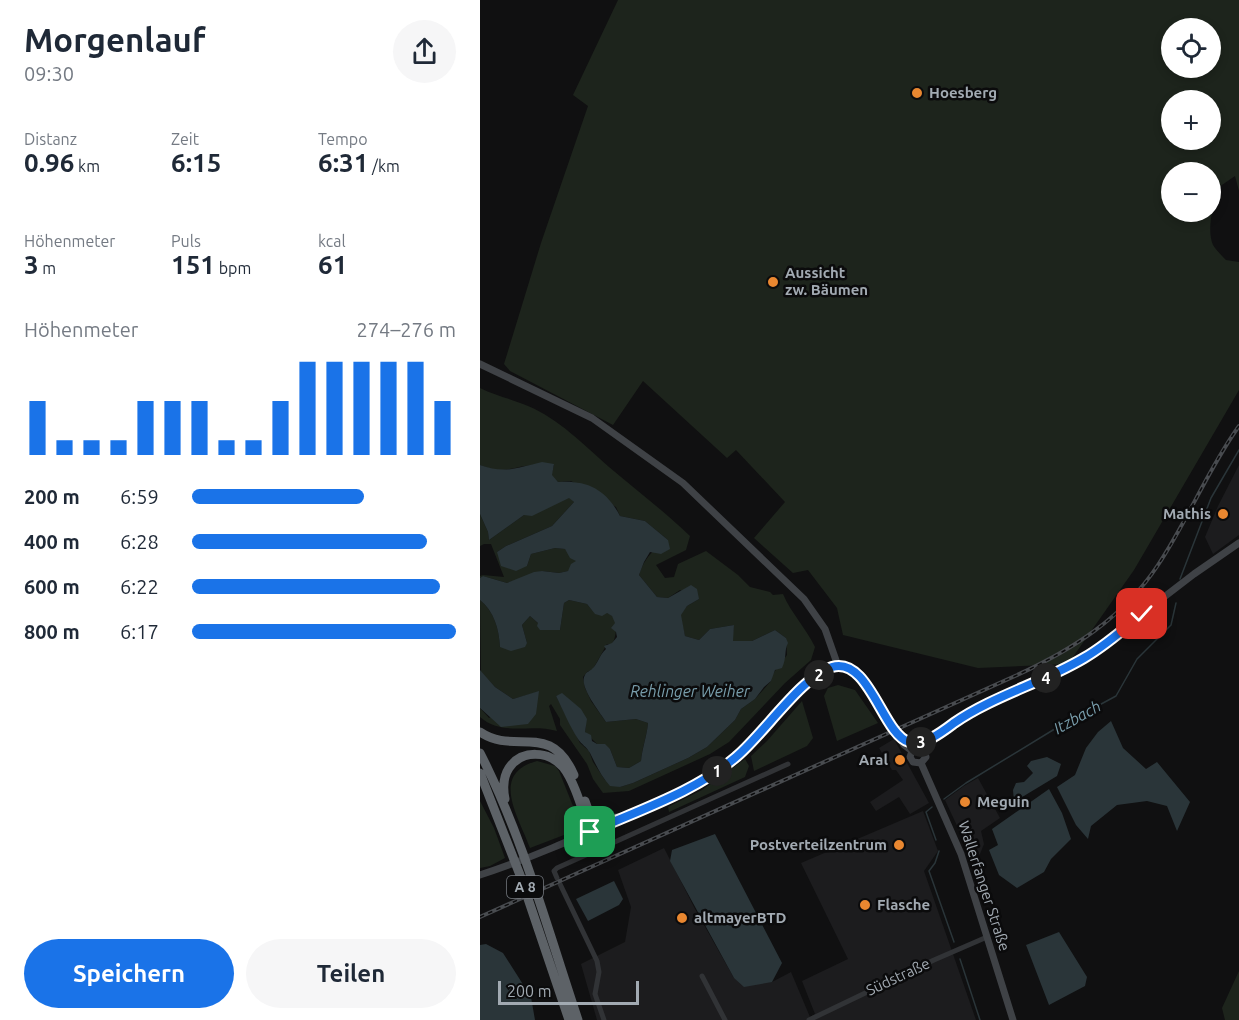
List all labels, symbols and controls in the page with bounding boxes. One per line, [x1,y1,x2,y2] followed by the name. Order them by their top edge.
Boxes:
[1161,18,1221,222] map controls
[1161,18,1221,78] button: locate
[393,20,456,83] button: share
[24,21,206,58] text: Morgenlauf
[24,62,74,85] text: 09:30
[929,84,997,101] place label: Hoesberg
[910,86,924,100] marker: Hoesberg
[1161,90,1221,150] button: +
[24,130,77,148] text: Distanz
[171,130,199,148] text: Zeit
[318,130,368,148] text: Tempo
[24,148,74,177] text: 0.96
[171,148,221,177] text: 6:15
[318,148,368,177] text: 6:31
[74,157,100,175] text: km
[368,157,400,175] text: /km
[1161,162,1221,222] button: −
[24,232,115,250] text: Höhenmeter
[171,232,201,250] text: Puls
[318,232,346,250] text: kcal
[24,250,39,279] text: 3
[171,250,215,279] text: 151
[318,250,347,279] text: 61
[39,259,56,277] text: m
[215,259,251,277] text: bpm
[785,264,868,298] place label: Aussicht zw. Bäumen
[766,275,780,289] marker: Aussicht zw. Bäumen
[24,318,138,341] text: Höhenmeter
[357,318,456,341] text: 274–276 m
[24,485,80,508] text: 200 m
[120,485,159,508] text: 6:59
[1163,505,1211,522] place label: Mathis
[1216,507,1230,521] marker: Mathis
[24,530,80,553] text: 400 m
[120,530,159,553] text: 6:28
[24,575,80,598] text: 600 m
[120,575,159,598] text: 6:22
[1116,588,1167,639] pin
[1125,597,1158,630] icon: check
[24,620,80,643] text: 800 m
[120,620,159,643] text: 6:17
[804,660,834,690] pin: 2
[1031,663,1061,693] pin: 4
[814,666,824,684] text: 2
[1041,669,1051,687] text: 4
[630,682,751,700] water label: Rehlinger Weiher
[1050,697,1104,737] water label: Itzbach
[906,727,936,757] pin: 3
[916,733,926,751] text: 3
[859,751,888,768] place label: Aral
[893,753,907,767] marker: Aral
[702,756,732,786] pin: 1
[712,762,722,780] text: 1
[977,793,1030,810] place label: Meguin
[958,795,972,809] marker: Meguin
[564,806,615,857] pin
[573,815,606,848] icon: arrive
[955,819,1014,953] street label: Wallerfanger Straße
[750,836,887,853] place label: Postverteilzentrum
[892,838,906,852] marker: Postverteilzentrum
[507,876,543,898] road number: A 8
[877,896,930,913] place label: Flasche
[858,898,872,912] marker: Flasche
[694,909,786,926] place label: altmayerBTD
[675,911,689,925] marker: altmayerBTD
[24,939,234,1008] button: Speichern
[246,939,456,1008] button: Teilen
[863,954,932,999] street label: Südstraße
[498,978,639,1006] scale bar
[507,982,552,1000] text: 200 m

